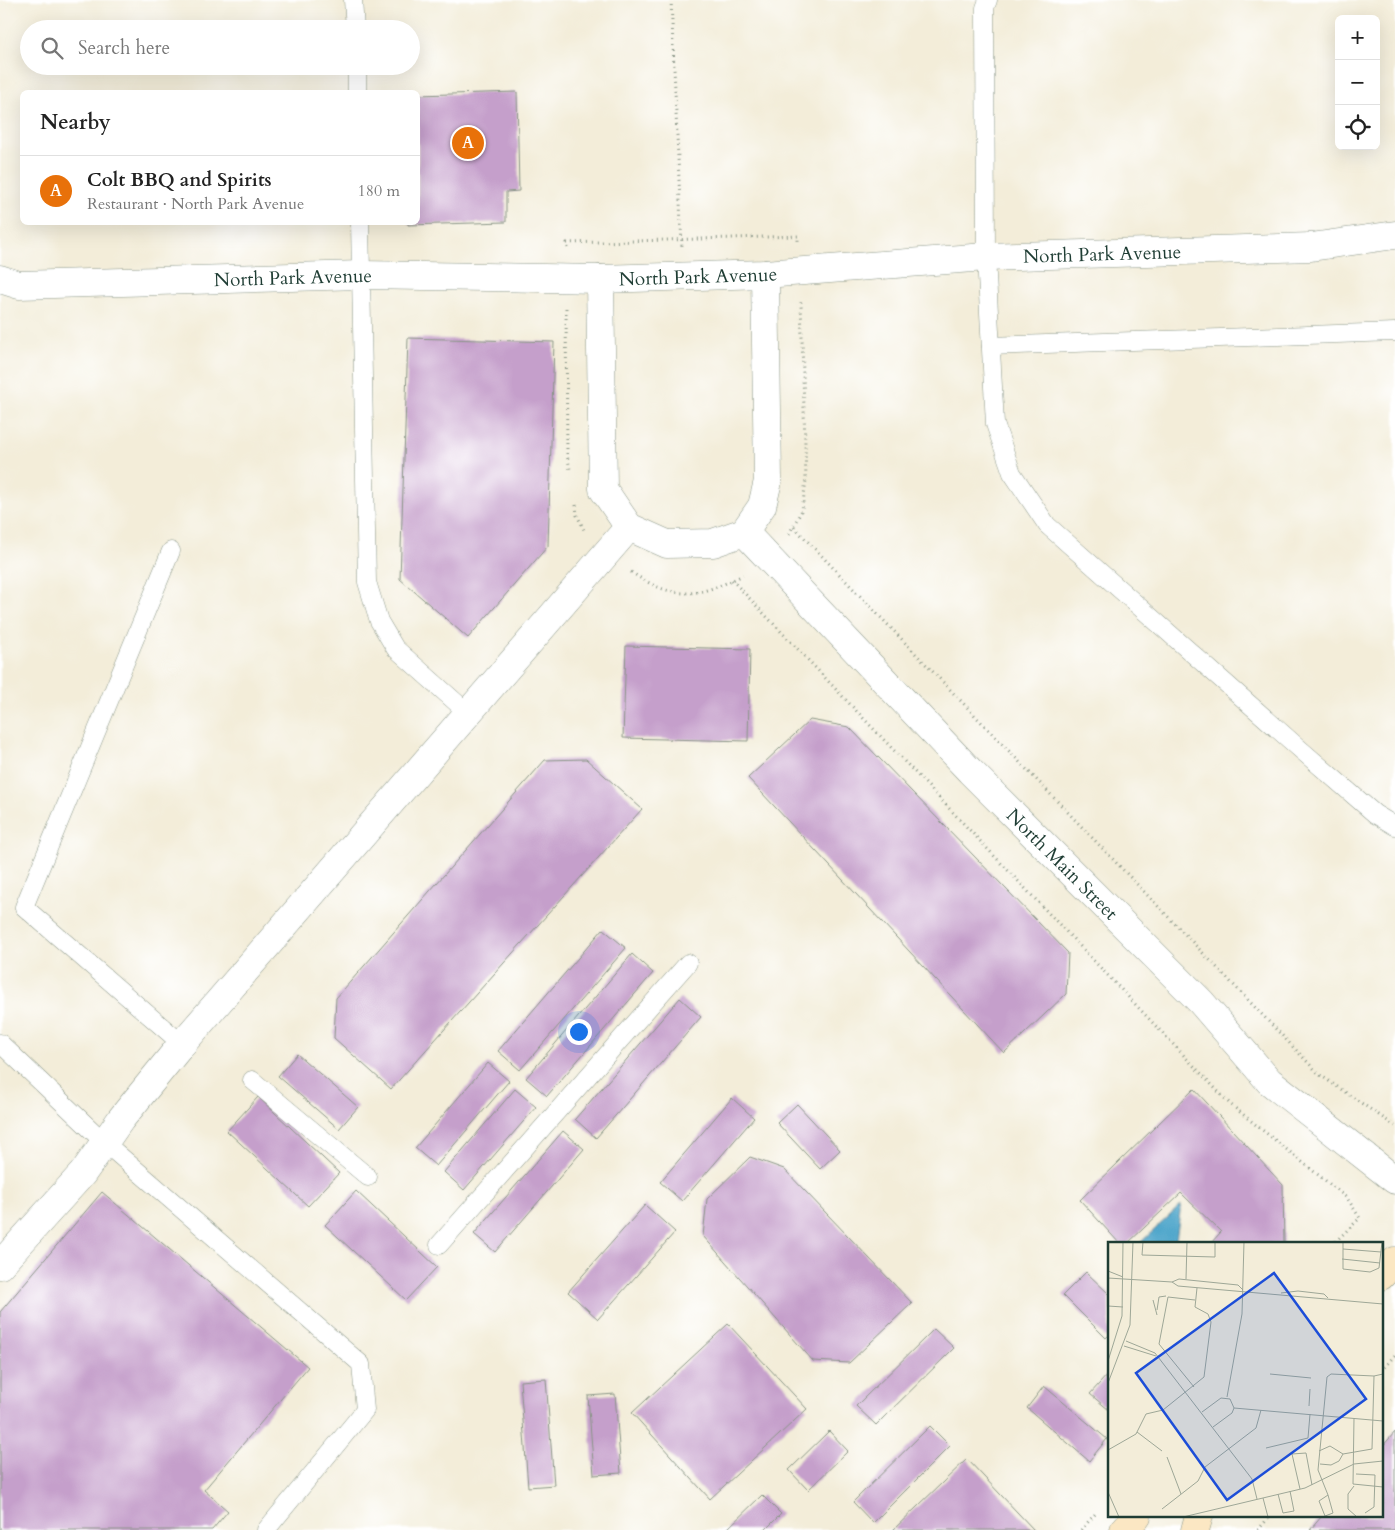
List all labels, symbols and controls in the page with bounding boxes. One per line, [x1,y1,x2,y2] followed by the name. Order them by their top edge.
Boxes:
[1335,15,1380,150] map controls
[1335,15,1380,60] button: +
[20,20,420,75] search box
[38,34,66,62] icon: search
[78,35,170,61] text: Search here
[1335,60,1380,105] button: −
[1335,105,1380,150] button: locate
[40,108,111,137] text: Nearby
[452,124,484,162] pin: A
[87,167,272,193] text: Colt BBQ and Spirits
[50,180,62,202] text: A
[358,180,400,202] text: 180 m
[87,193,304,215] text: Restaurant · North Park Avenue
[1023,239,1182,270] street label: North Park Avenue
[618,261,778,292] street label: North Park Avenue
[213,263,372,293] street label: North Park Avenue
[1000,803,1124,926] street label: North Main Street
[566,1019,592,1045] your location
[1108,1242,1382,1518] inset map

